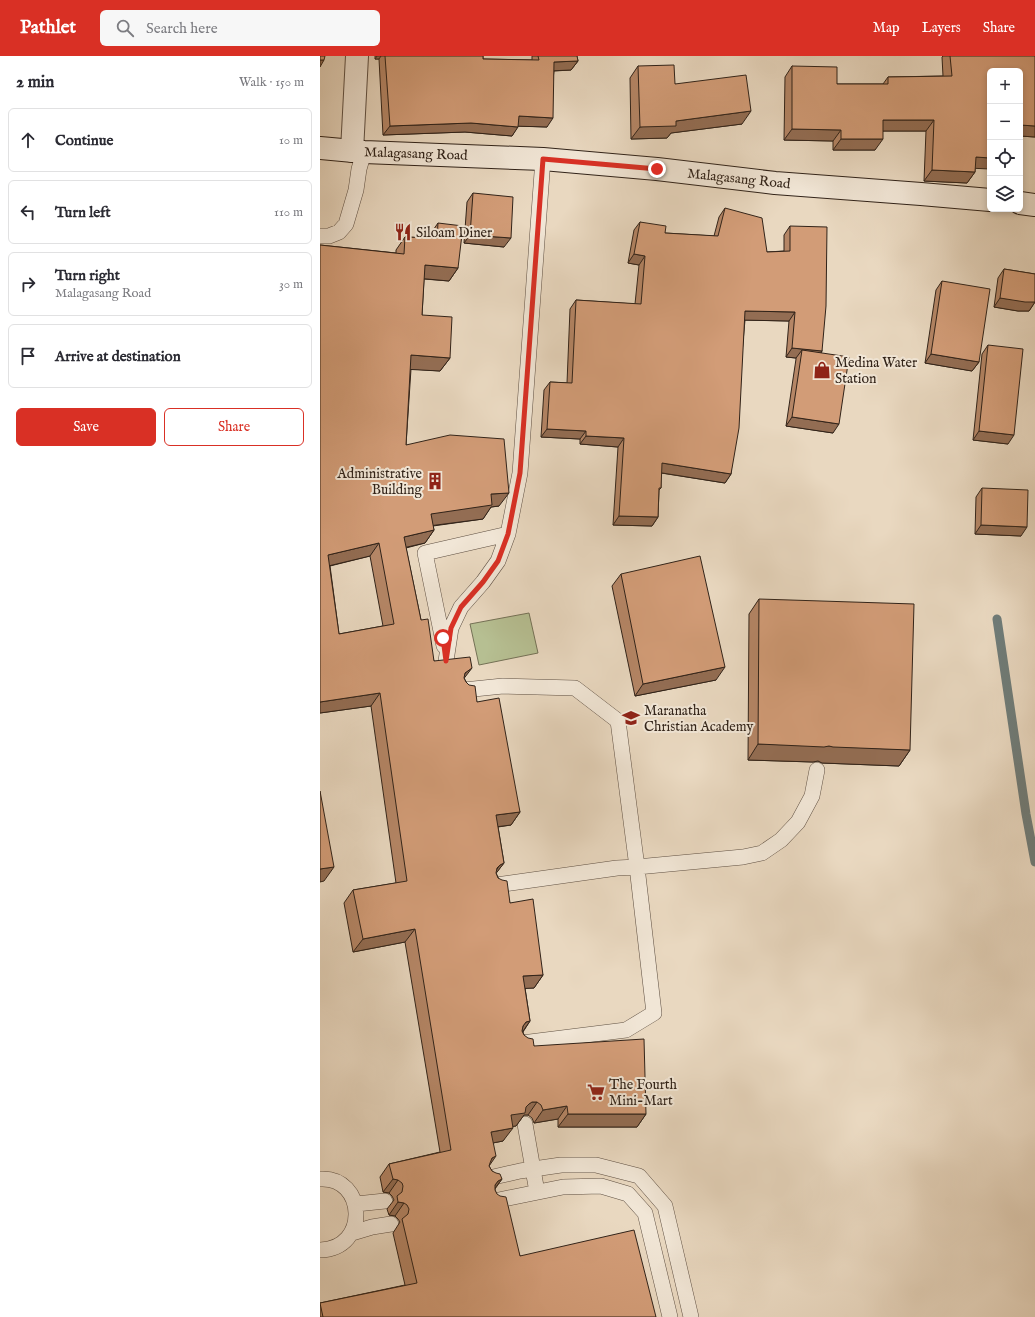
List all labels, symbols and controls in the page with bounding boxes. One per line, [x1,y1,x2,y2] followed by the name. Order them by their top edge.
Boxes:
[100,10,380,46] search box
[20,16,76,40] text: Pathlet
[114,17,136,39] icon: search
[146,19,218,38] text: Search here
[873,19,900,37] text: Map
[922,19,961,37] text: Layers
[983,19,1015,37] text: Share
[987,68,1023,212] map controls
[987,68,1023,104] button: +
[16,72,54,93] text: 2 min
[239,74,304,91] text: Walk · 150 m
[987,104,1023,140] button: −
[17,129,39,151] icon: ahead
[55,131,113,150] text: Continue
[279,132,303,149] text: 10 m
[987,140,1023,176] button: locate
[364,143,469,165] street label: Malagasang Road
[648,160,666,178] route end
[687,165,792,193] street label: Malagasang Road
[987,176,1023,212] button: layers
[17,201,39,223] icon: left
[55,203,111,222] text: Turn left
[274,204,303,221] text: 110 m
[393,222,413,242] restaurant icon: Siloam Diner
[416,224,492,242] place label: Siloam Diner
[55,266,120,285] text: Turn right
[17,273,39,295] icon: right
[279,276,303,293] text: 30 m
[55,285,151,302] text: Malagasang Road
[17,345,39,367] icon: arrive
[55,347,181,366] text: Arrive at destination
[835,354,917,388] place label: Medina Water Station
[812,360,832,380] shop icon: Medina Water Station
[16,408,156,446] button: Save
[164,408,304,446] button: Share
[336,465,423,499] place label: Administrative Building
[425,471,445,491] building icon: Administrative Building
[434,629,452,647] route start
[644,702,753,736] place label: Maranatha Christian Academy
[621,708,641,728] school or university icon: Maranatha Christian Academy
[609,1076,678,1110] place label: The Fourth Mini-Mart
[586,1082,606,1102] supermarket icon: The Fourth Mini-Mart

